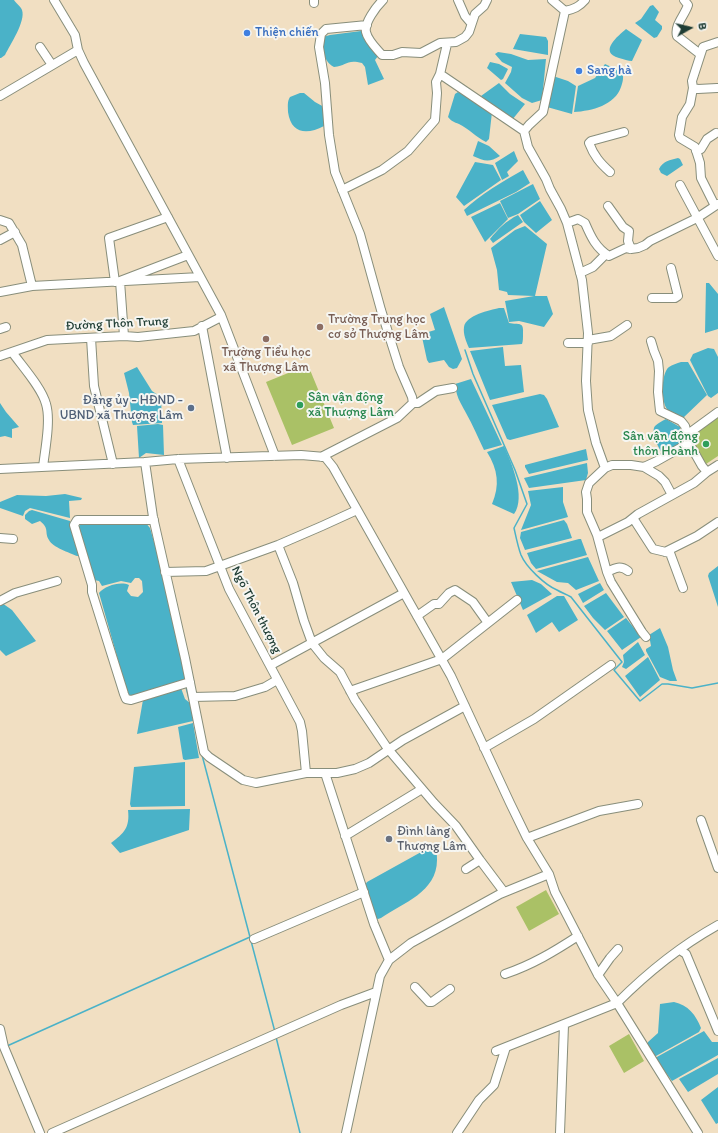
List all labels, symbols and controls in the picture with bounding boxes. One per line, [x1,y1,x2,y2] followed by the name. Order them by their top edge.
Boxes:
[670,8,710,48] north arrow
[695,22,709,31] text: B
[255,25,319,41] place label: Thiện chiến
[242,28,252,38] marker: Thiện chiến
[587,63,632,79] place label: Sang hà
[574,66,584,76] marker: Sang hà
[328,312,429,343] place label: Trường Trung học cơ sở Thượng Lâm
[65,314,169,334] street label: Đường Thôn Trung
[315,322,325,332] marker: Trường Trung học cơ sở Thượng Lâm
[261,334,271,344] marker: Trường Tiểu học xã Thượng Lâm
[221,345,311,376] place label: Trường Tiểu học xã Thượng Lâm
[308,390,394,421] place label: Sân vận động xã Thượng Lâm
[60,393,183,424] place label: Đảng ủy - HĐND - UBND xã Thượng Lâm
[295,400,305,410] marker: Sân vận động xã Thượng Lâm
[186,403,196,413] marker: Đảng ủy - HĐND - UBND xã Thượng Lâm
[623,429,698,460] place label: Sân vận động thôn Hoành
[701,439,711,449] marker: Sân vận động thôn Hoành
[227,564,285,656] street label: Ngõ Thôn thượng
[397,824,467,855] place label: Đình làng Thượng Lâm
[384,834,394,844] marker: Đình làng Thượng Lâm

